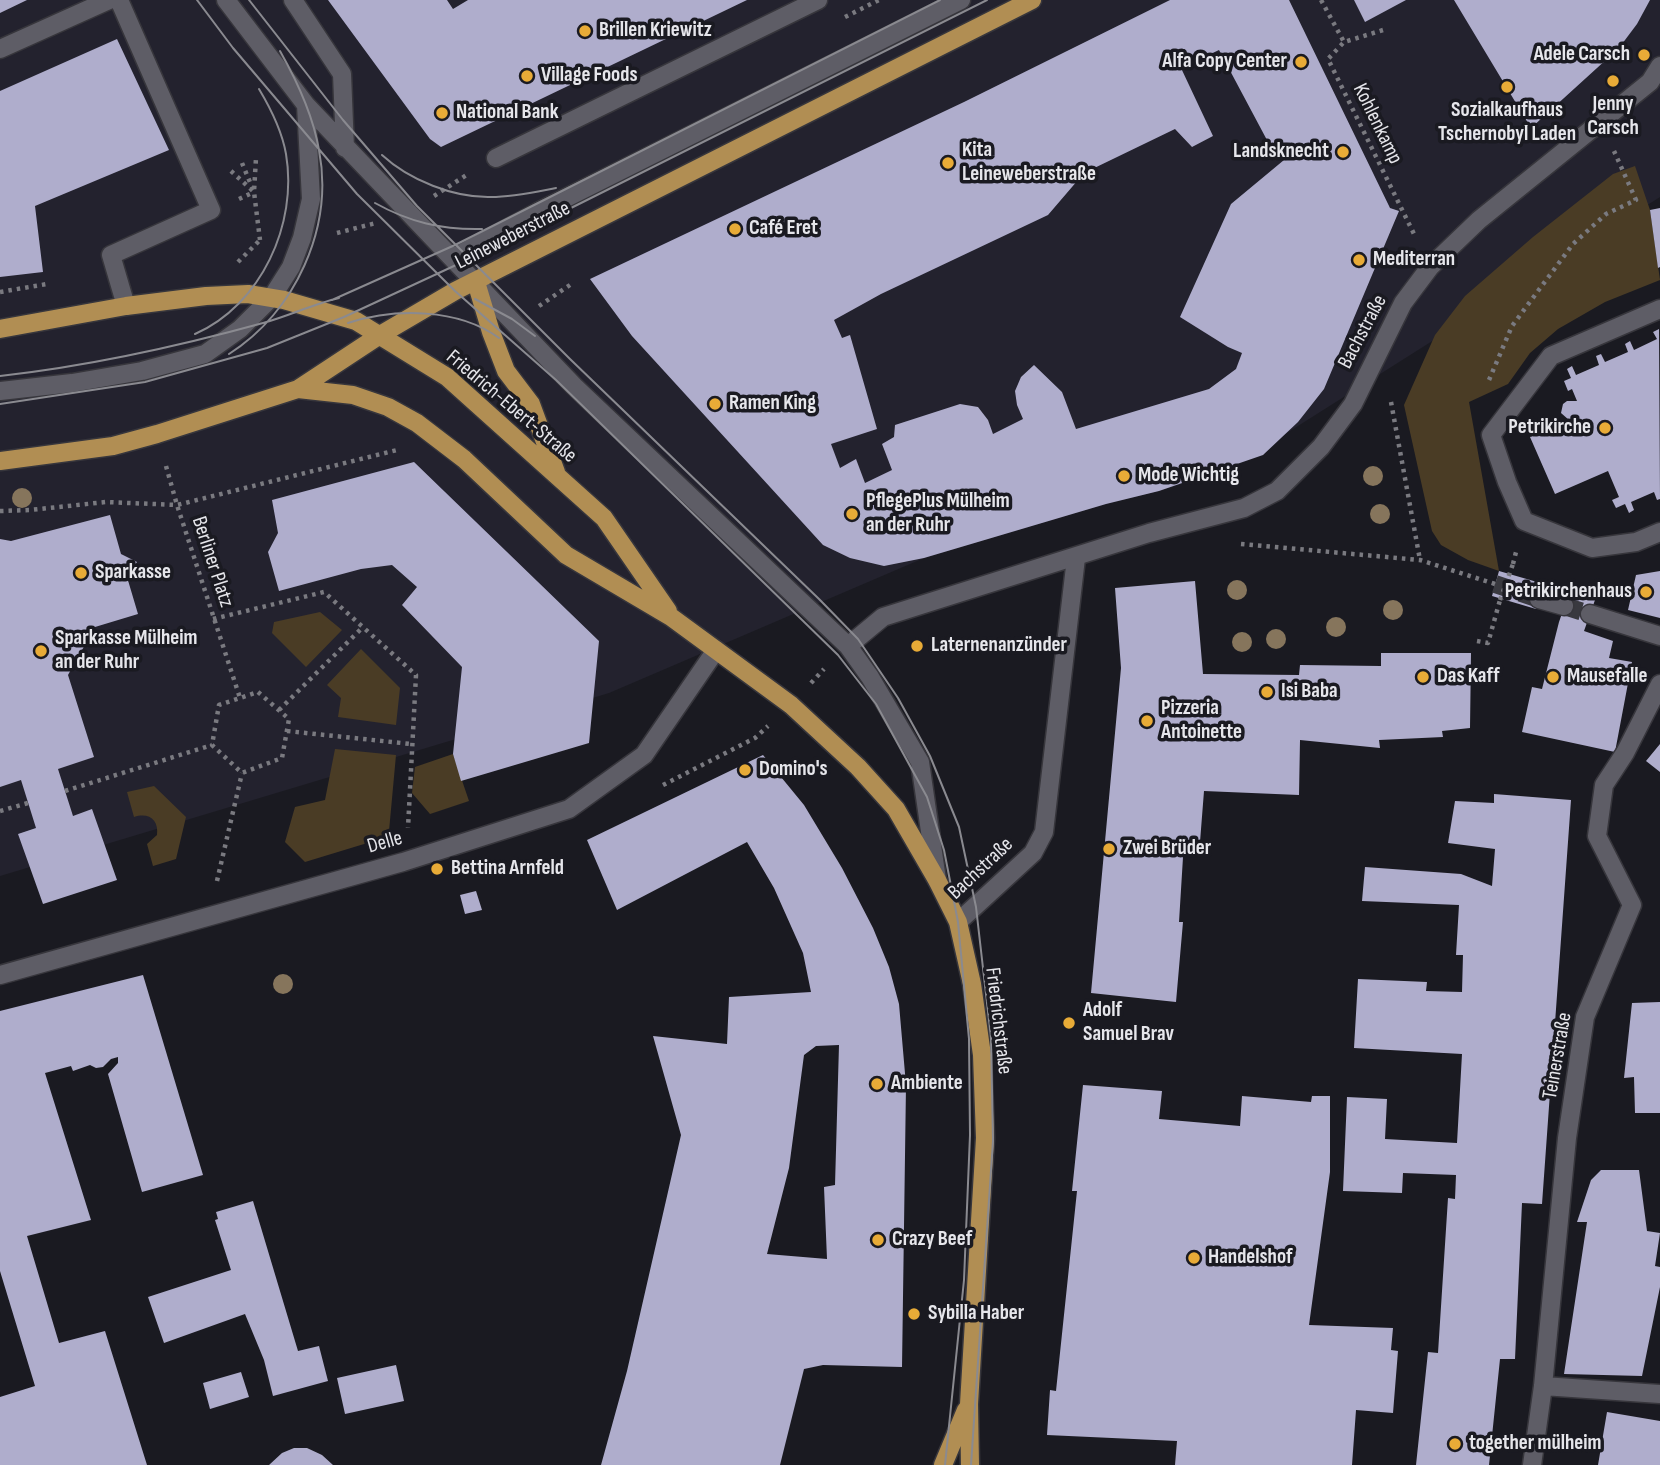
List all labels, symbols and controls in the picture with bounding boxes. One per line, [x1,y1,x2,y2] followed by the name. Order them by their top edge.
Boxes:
[599,18,712,44] place label: Brillen Kriewitz
[577,23,593,39] marker: Brillen Kriewitz
[1534,42,1630,68] place label: Adele Carsch
[1636,47,1652,63] marker: Adele Carsch
[1162,49,1287,75] place label: Alfa Copy Center
[1293,54,1309,70] marker: Alfa Copy Center
[541,63,637,89] place label: Village Foods
[519,68,535,84] marker: Village Foods
[1605,73,1621,89] marker: Jenny Carsch
[1499,79,1515,95] marker: Sozialkaufhaus Tschernobyl Laden
[1347,80,1407,168] street label: Kohlenkamp
[1587,92,1639,142] place label: Jenny Carsch
[1438,98,1576,148] place label: Sozialkaufhaus Tschernobyl Laden
[456,100,558,126] place label: National Bank
[434,105,450,121] marker: National Bank
[962,138,1096,188] place label: Kita Leineweberstraße
[1233,139,1329,165] place label: Landsknecht
[1335,144,1351,160] marker: Landsknecht
[940,155,956,171] marker: Kita Leineweberstraße
[451,196,575,276] street label: Leineweberstraße
[749,216,818,242] place label: Café Eret
[727,221,743,237] marker: Café Eret
[1373,247,1455,273] place label: Mediterran
[1351,252,1367,268] marker: Mediterran
[1333,291,1393,373] street label: Bachstraße
[441,345,581,469] street label: Friedrich-Ebert-Straße
[729,391,816,417] place label: Ramen King
[707,396,723,412] marker: Ramen King
[1508,415,1591,441] place label: Petrikirche
[1597,420,1613,436] marker: Petrikirche
[1138,463,1239,489] place label: Mode Wichtig
[1116,468,1132,484] marker: Mode Wichtig
[866,489,1010,539] place label: PflegePlus Mülheim an der Ruhr
[844,506,860,522] marker: PflegePlus Mülheim an der Ruhr
[186,513,238,611] street label: Berliner Platz
[95,560,171,586] place label: Sparkasse
[73,565,89,581] marker: Sparkasse
[1505,579,1632,605] place label: Petrikirchenhaus
[1638,584,1654,600] marker: Petrikirchenhaus
[55,626,197,676] place label: Sparkasse Mülheim an der Ruhr
[931,633,1067,659] place label: Laternenanzünder
[909,638,925,654] marker: Laternenanzünder
[33,643,49,659] marker: Sparkasse Mülheim an der Ruhr
[1437,664,1500,690] place label: Das Kaff
[1567,664,1648,690] place label: Mausefalle
[1415,669,1431,685] marker: Das Kaff
[1545,669,1561,685] marker: Mausefalle
[1281,679,1338,705] place label: Isi Baba
[1259,684,1275,700] marker: Isi Baba
[1161,696,1242,746] place label: Pizzeria Antoinette
[1139,713,1155,729] marker: Pizzeria Antoinette
[759,757,828,783] place label: Domino's
[737,762,753,778] marker: Domino's
[365,826,405,860] street label: Delle
[943,833,1019,905] street label: Bachstraße
[1123,836,1211,862] place label: Zwei Brüder
[1101,841,1117,857] marker: Zwei Brüder
[451,856,564,882] place label: Bettina Arnfeld
[429,861,445,877] marker: Bettina Arnfeld
[979,966,1017,1076] street label: Friedrichstraße
[1083,998,1174,1048] place label: Adolf Samuel Brav
[1538,1011,1578,1101] street label: Teinerstraße
[1061,1015,1077,1031] marker: Adolf Samuel Brav
[891,1071,963,1097] place label: Ambiente
[869,1076,885,1092] marker: Ambiente
[892,1227,972,1253] place label: Crazy Beef
[870,1232,886,1248] marker: Crazy Beef
[1208,1245,1293,1271] place label: Handelshof
[1186,1250,1202,1266] marker: Handelshof
[928,1301,1024,1327] place label: Sybilla Haber
[906,1306,922,1322] marker: Sybilla Haber
[1469,1431,1601,1457] place label: together mülheim
[1447,1436,1463,1452] marker: together mülheim

